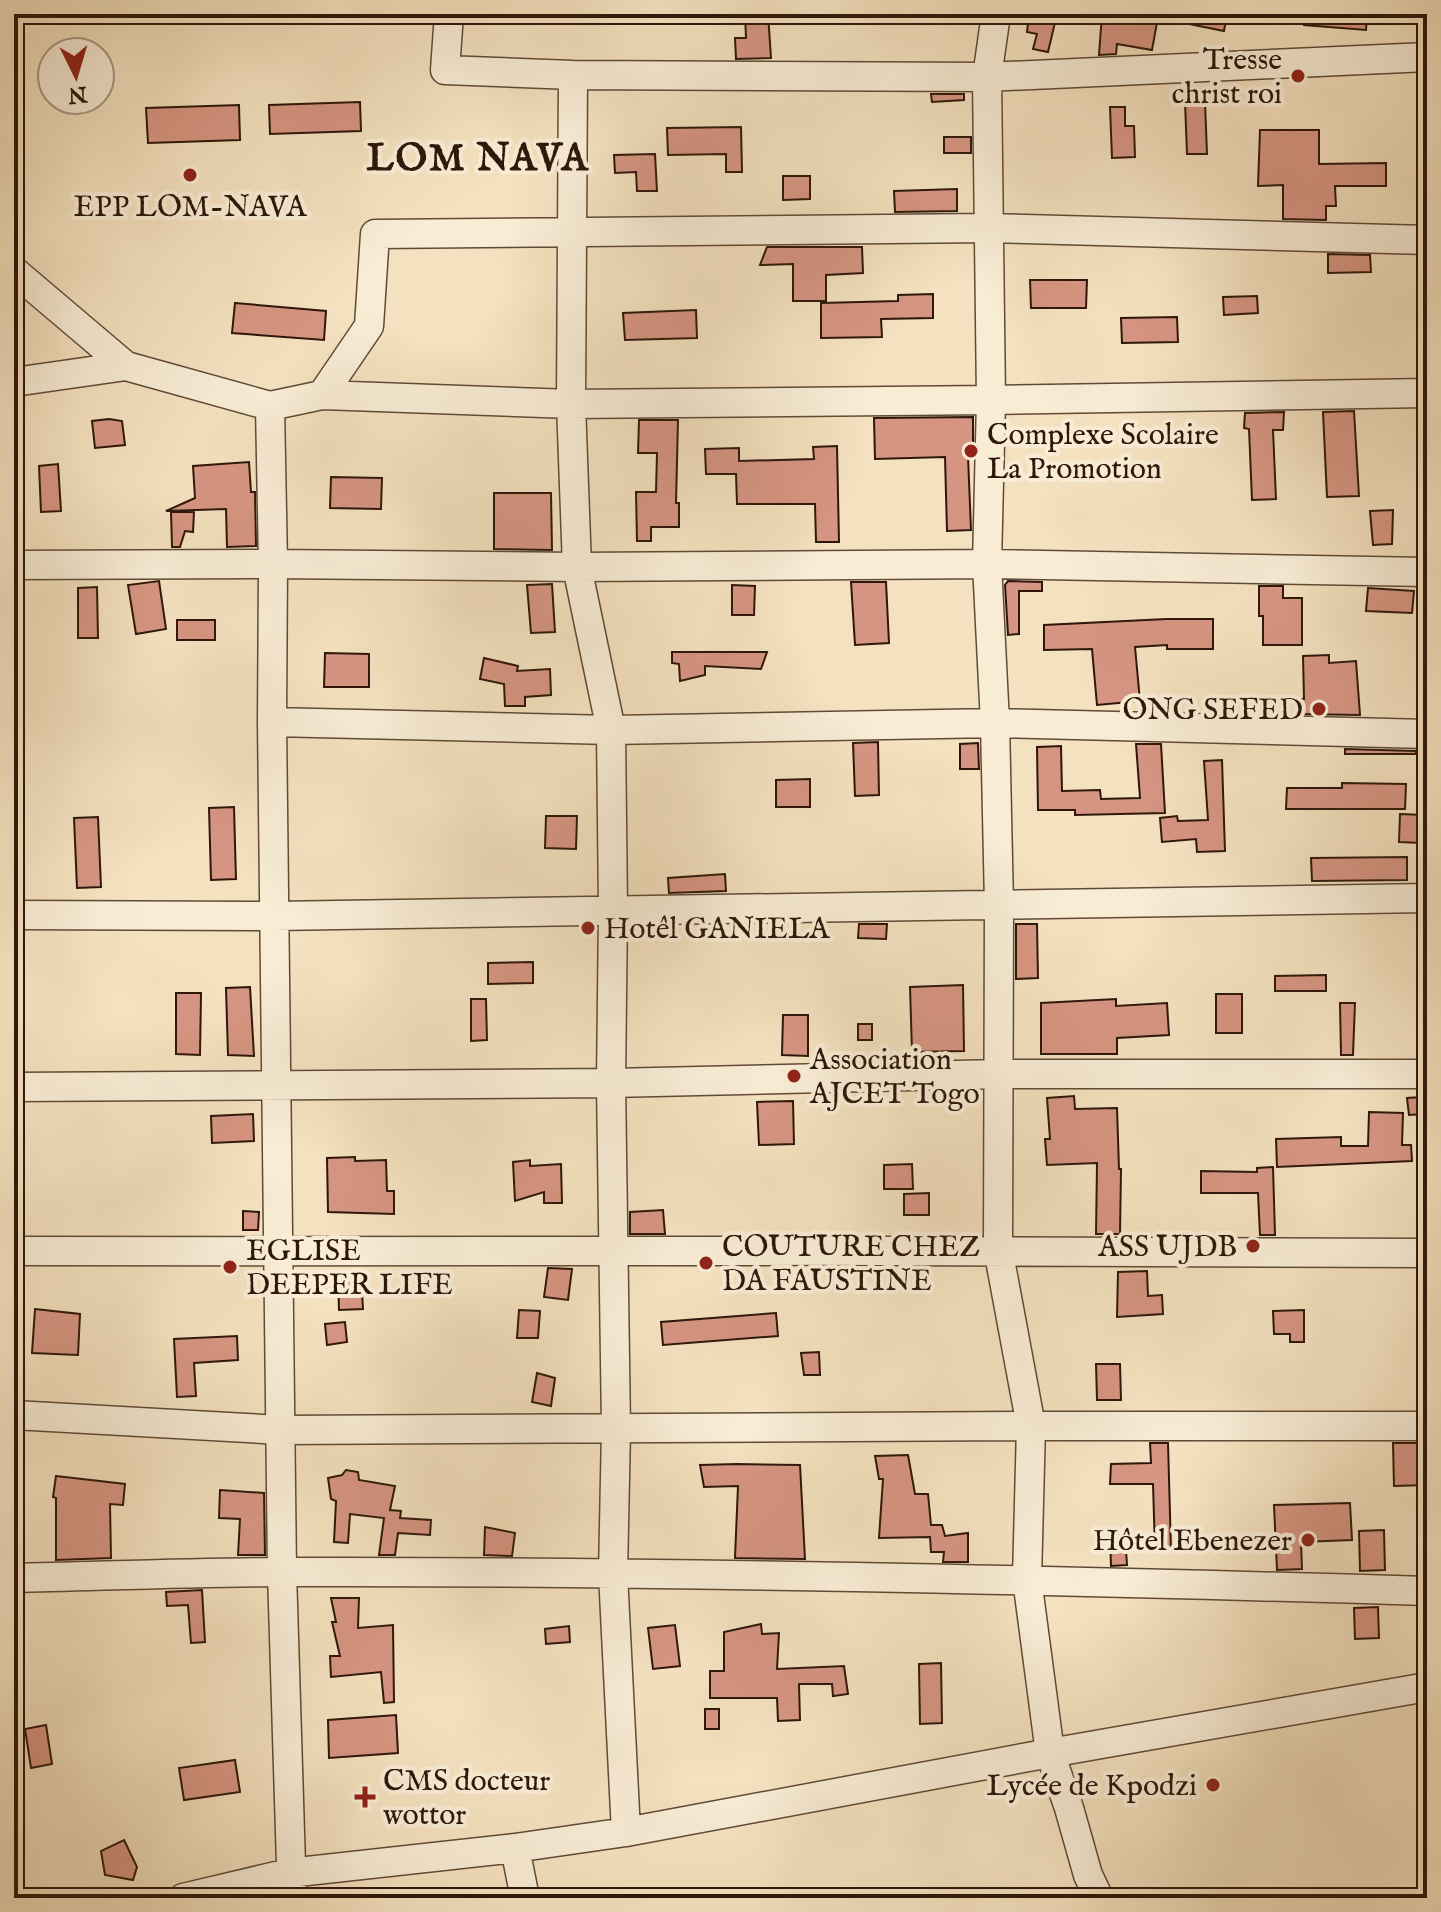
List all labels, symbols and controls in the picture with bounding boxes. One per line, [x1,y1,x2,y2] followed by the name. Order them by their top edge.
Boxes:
[36,36,116,116] north arrow
[1172,42,1282,114] place label: Tresse christ roi
[1289,67,1307,85] marker: Tresse christ roi
[67,79,89,109] text: N
[366,136,590,184] district label: LOM NAVA
[181,166,199,184] marker: EPP LOM-NAVA
[74,189,307,227] place label: EPP LOM-NAVA
[987,417,1219,489] place label: Complexe Scolaire La Promotion
[962,442,980,460] marker: Complexe Scolaire La Promotion
[1123,692,1303,730] place label: ONG SEFED
[1310,700,1328,718] marker: ONG SEFED
[604,911,830,949] place label: Hotêl GANIELA
[579,919,597,937] marker: Hotêl GANIELA
[809,1042,980,1114] place label: Association AJCET Togo
[785,1067,803,1085] marker: Association AJCET Togo
[722,1229,980,1301] place label: COUTURE CHEZ DA FAUSTINE
[1097,1229,1237,1267] place label: ASS UJDB
[246,1233,453,1305] place label: EGLISE DEEPER LIFE
[1244,1237,1262,1255] marker: ASS UJDB
[697,1254,715,1272] marker: COUTURE CHEZ DA FAUSTINE
[221,1258,239,1276] marker: EGLISE DEEPER LIFE
[1093,1523,1292,1561] place label: Hôtel Ebenezer
[1299,1531,1317,1549] marker: Hôtel Ebenezer
[383,1763,550,1835] place label: CMS docteur wottor
[987,1768,1197,1806] place label: Lycée de Kpodzi
[1204,1776,1222,1794] marker: Lycée de Kpodzi
[354,1786,376,1808] marker: CMS docteur wottor

